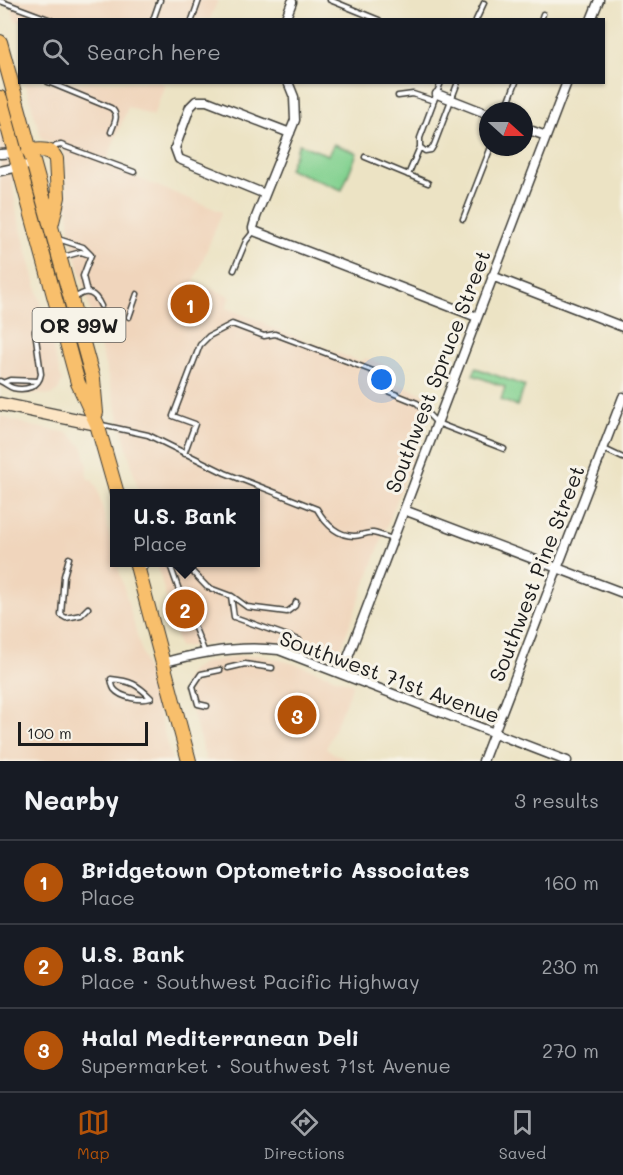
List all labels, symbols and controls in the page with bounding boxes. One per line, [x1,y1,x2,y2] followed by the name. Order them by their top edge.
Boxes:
[18,18,605,84] search box
[39,35,72,68] icon: search
[87,37,221,66] text: Search here
[479,102,533,156] north arrow
[378,246,496,496] street label: Southwest Spruce Street
[170,282,210,326] pin: 1
[32,308,125,342] road number: OR 99W
[367,365,396,394] your location
[482,461,590,685] street label: Southwest Pine Street
[110,489,260,567] popup
[133,501,237,530] text: U.S. Bank
[133,530,187,556] text: Place
[166,586,204,632] pin: 2
[276,624,504,728] street label: Southwest 71st Avenue
[278,692,316,738] pin: 3
[18,719,148,746] scale bar
[27,722,72,743] text: 100 m
[24,783,119,817] text: Nearby
[514,787,599,813] text: 3 results
[81,855,470,884] text: Bridgetown Optometric Associates
[39,869,48,895] text: 1
[543,869,599,895] text: 160 m
[81,884,135,910] text: Place
[81,939,185,968] text: U.S. Bank
[38,953,49,979] text: 2
[541,953,599,979] text: 230 m
[81,968,420,994] text: Place · Southwest Pacific Highway
[81,1023,359,1052] text: Halal Mediterranean Deli
[38,1037,50,1063] text: 3
[542,1037,599,1063] text: 270 m
[81,1052,451,1078] text: Supermarket · Southwest 71st Avenue
[77,1106,110,1163] tab: Map
[264,1106,345,1163] tab: Directions
[499,1106,546,1163] tab: Saved

